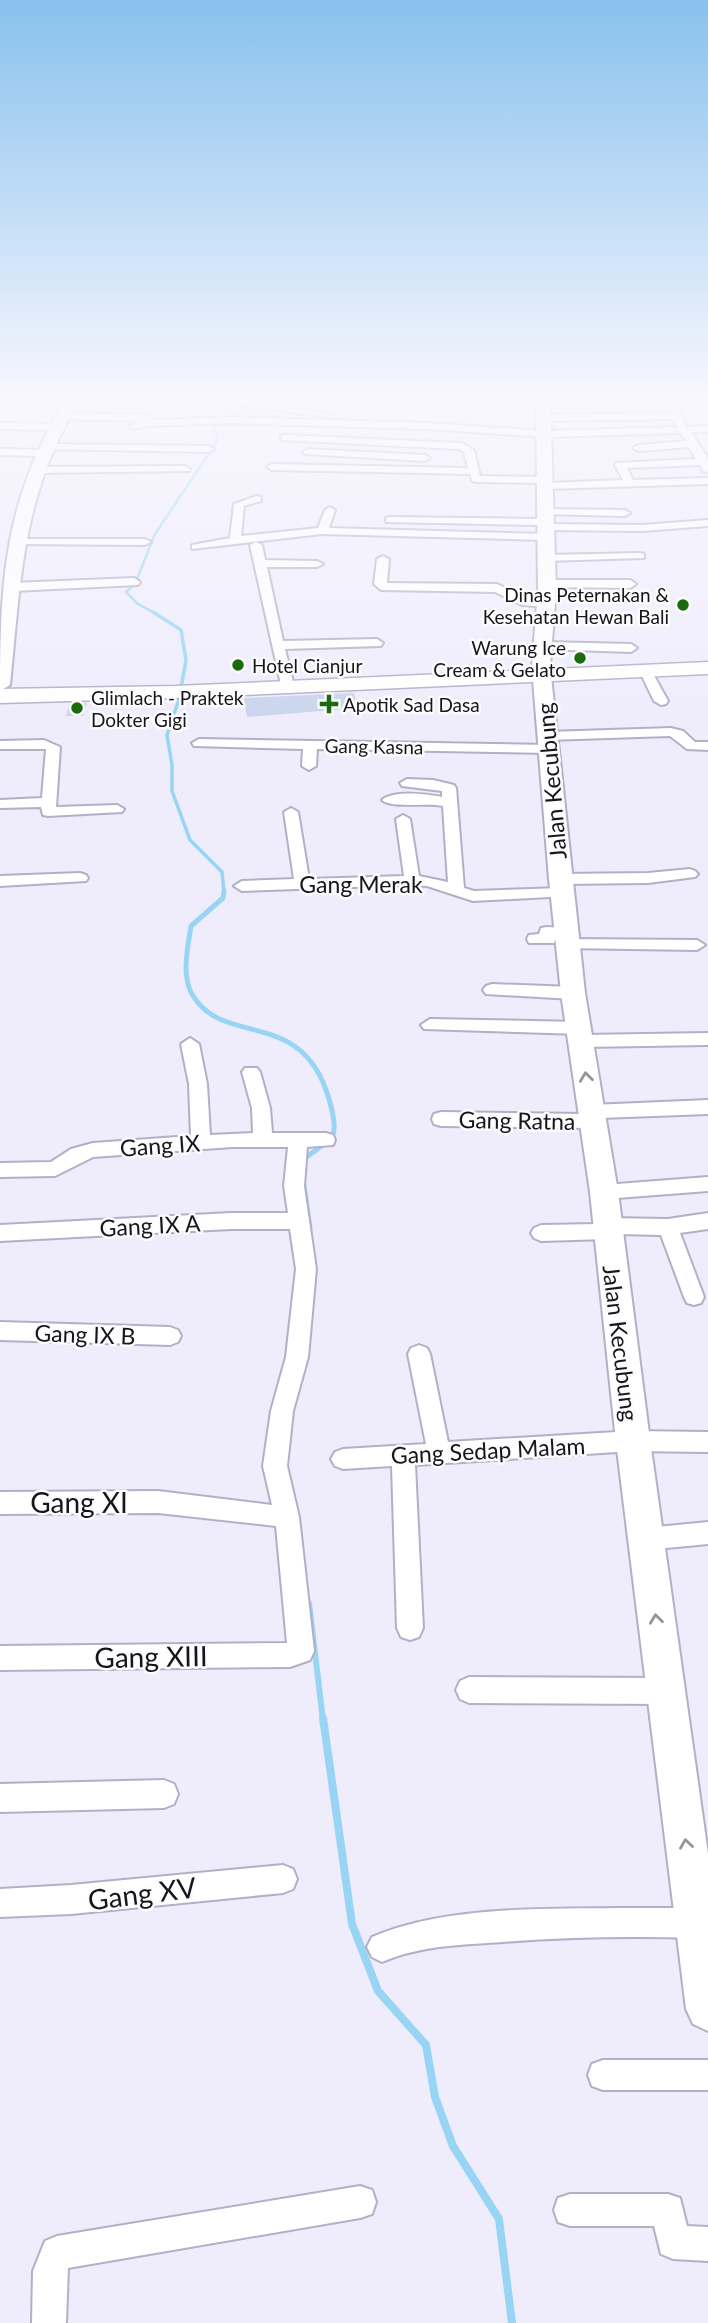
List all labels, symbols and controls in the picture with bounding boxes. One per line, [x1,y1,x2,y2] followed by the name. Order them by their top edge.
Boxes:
[483,583,669,628] place label: Dinas Peternakan & Kesehatan Hewan Bali
[675,597,691,613] marker: Dinas Peternakan & Kesehatan Hewan Bali
[433,636,566,681] place label: Warung Ice Cream & Gelato
[572,650,588,666] marker: Warung Ice Cream & Gelato
[252,654,362,677] place label: Hotel Cianjur
[230,657,246,673] marker: Hotel Cianjur
[91,686,244,731] place label: Glimlach - Praktek Dokter Gigi
[343,693,480,716] place label: Apotik Sad Dasa
[321,696,337,712] marker: Apotik Sad Dasa
[69,700,85,716] marker: Glimlach - Praktek Dokter Gigi
[530,702,572,860] street label: Jalan Kecubung
[324,734,424,758] street label: Gang Kasna
[299,870,423,898] street label: Gang Merak
[579,1071,594,1082] one-way arrow
[458,1105,576,1135] street label: Gang Ratna
[119,1128,201,1162] street label: Gang IX
[99,1208,202,1242] street label: Gang IX A
[598,1263,644,1423] street label: Jalan Kecubung
[34,1318,136,1350] street label: Gang IX B
[390,1431,586,1469] street label: Gang Sedap Malam
[30,1485,128,1519] street label: Gang XI
[648,1613,663,1624] one-way arrow
[94,1638,208,1674] street label: Gang XIII
[679,1838,694,1850] one-way arrow
[86,1869,198,1917] street label: Gang XV

